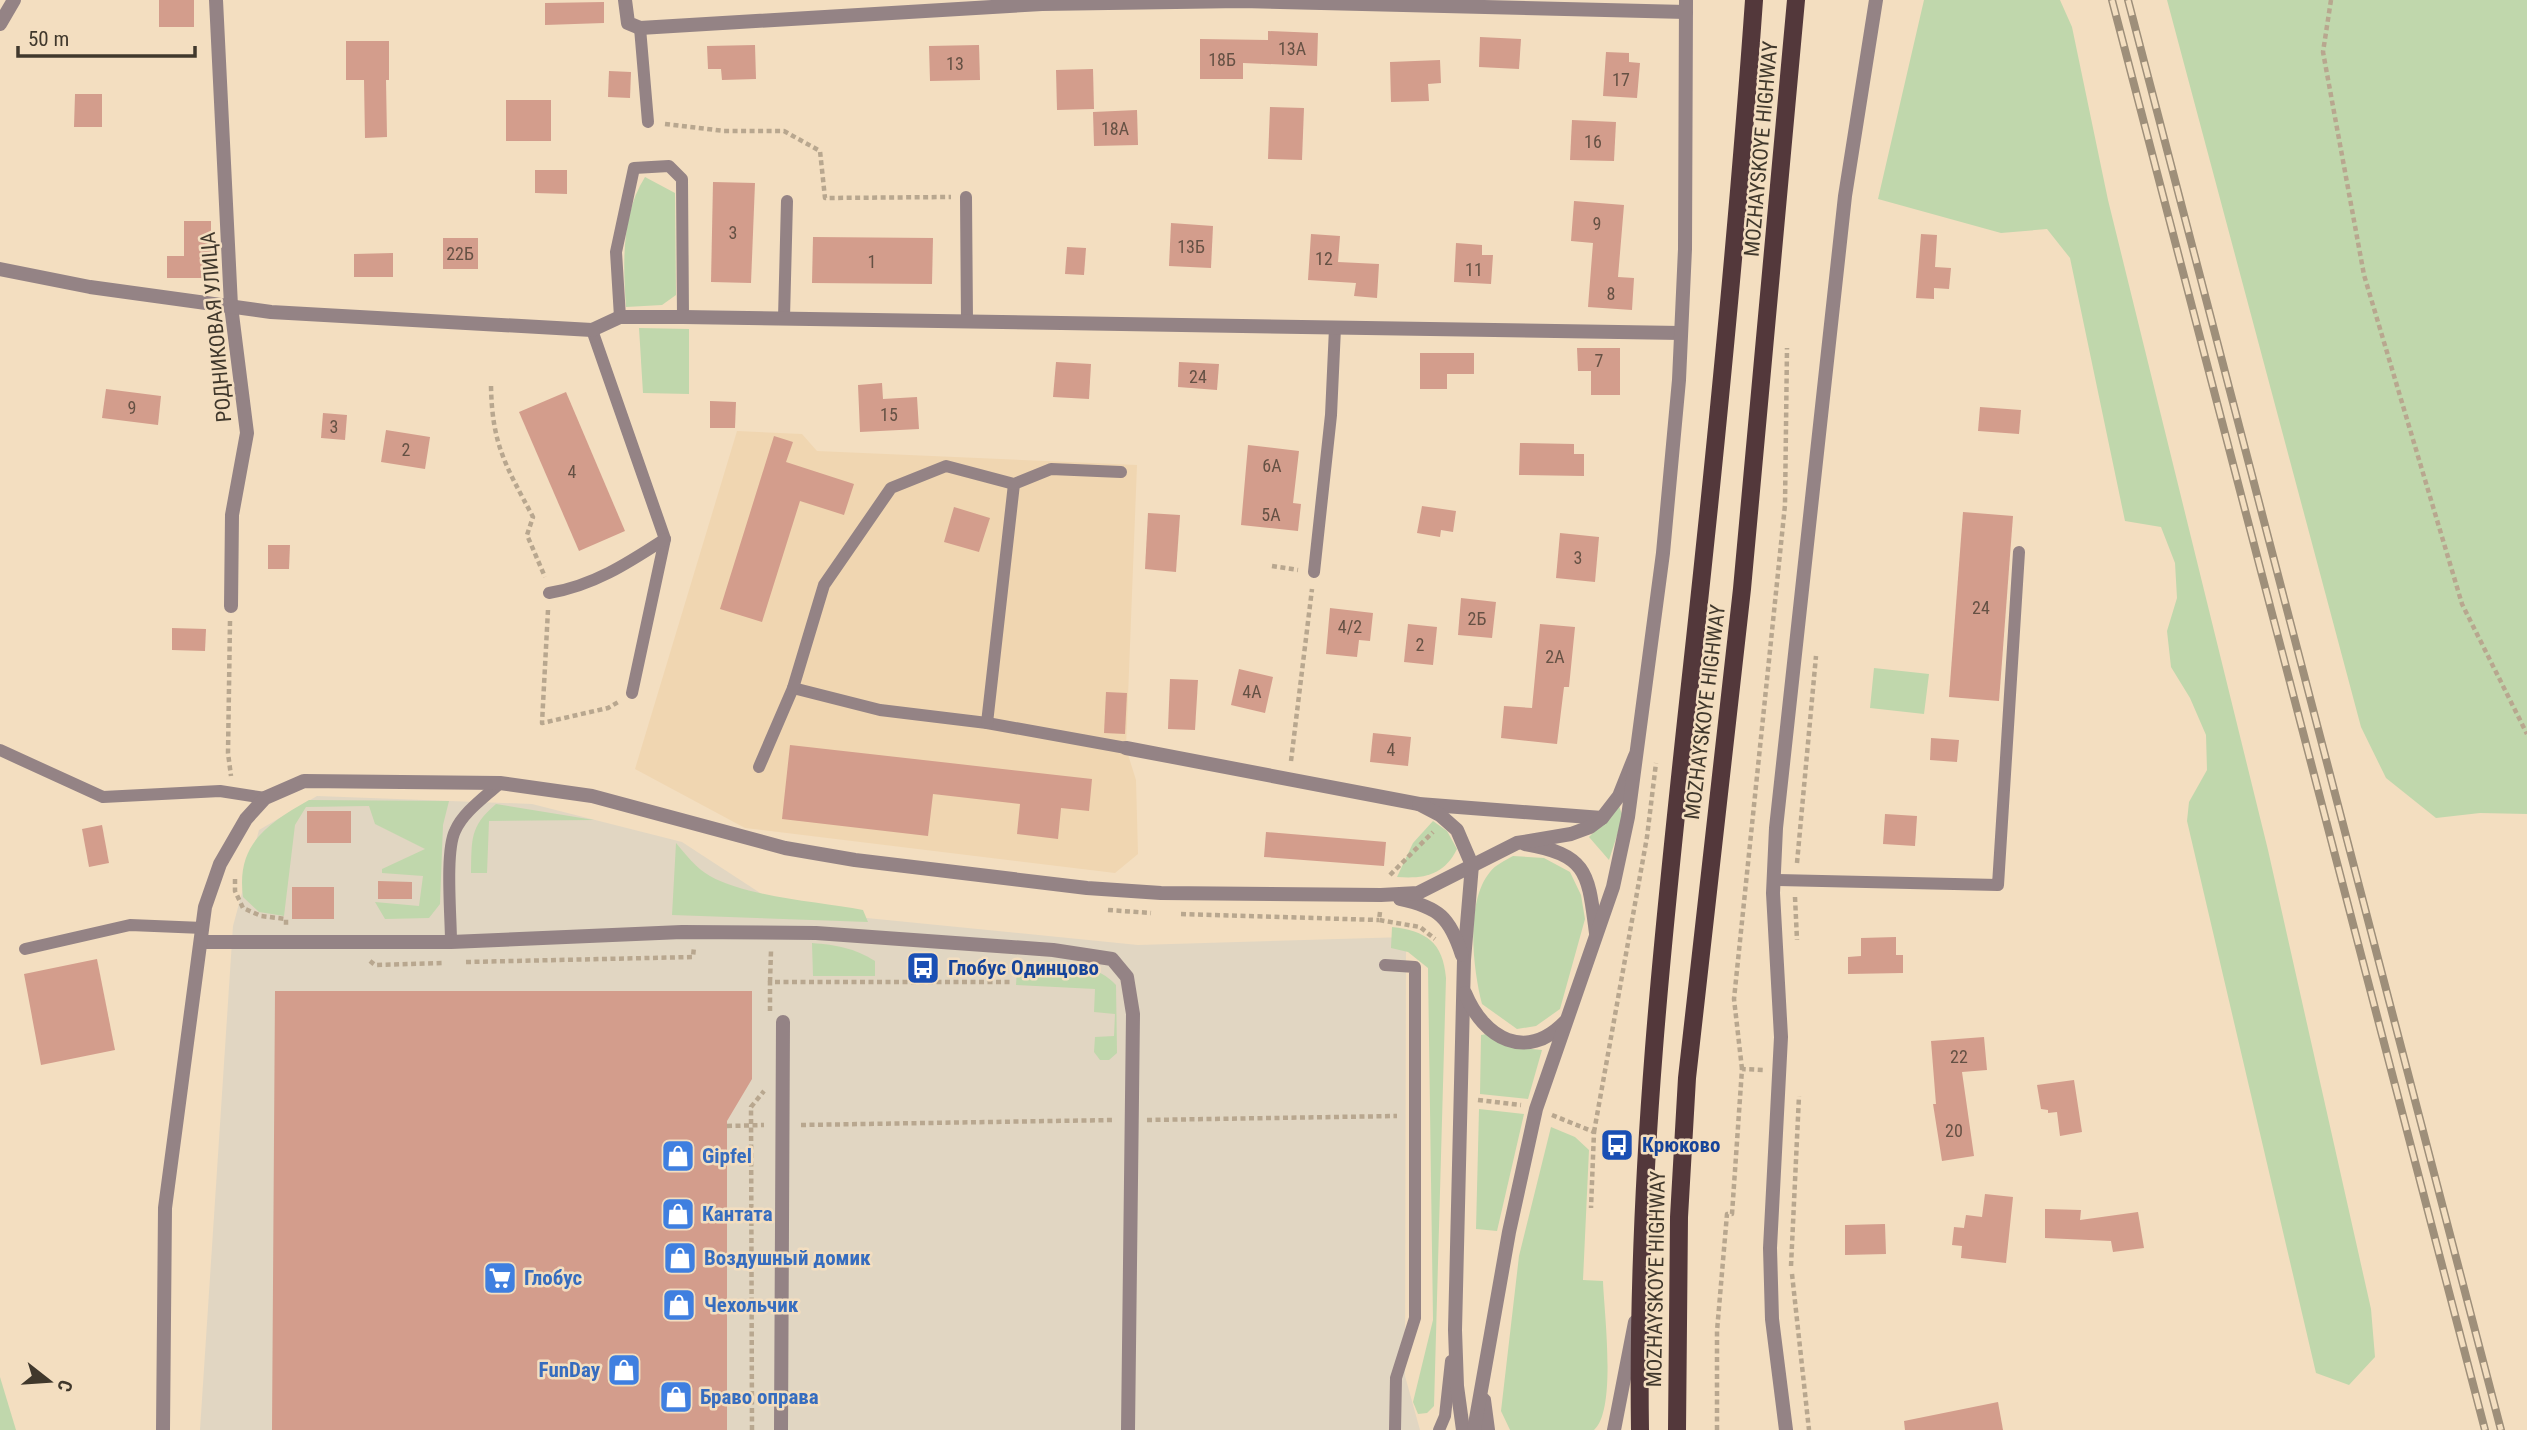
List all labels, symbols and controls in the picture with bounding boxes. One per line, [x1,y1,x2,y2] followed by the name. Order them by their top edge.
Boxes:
[18,14,194,58] scale bar
[28,27,69,51] text: 50 m
[1278,38,1307,59] house number: 13А
[1740,40,1782,258] street label: MOZHAYSKOYE HIGHWAY
[1208,49,1236,70] house number: 18Б
[946,53,964,74] house number: 13
[1612,69,1630,90] house number: 17
[1101,118,1130,139] house number: 18А
[1584,131,1602,152] house number: 16
[1593,213,1601,234] house number: 9
[729,222,737,243] house number: 3
[196,231,236,423] street label: РОДНИКОВАЯ УЛИЦА
[1177,236,1205,257] house number: 13Б
[446,243,474,264] house number: 22Б
[1315,248,1333,269] house number: 12
[868,251,876,272] house number: 1
[1465,259,1483,280] house number: 11
[1607,283,1615,304] house number: 8
[1595,350,1604,371] house number: 7
[1189,366,1207,387] house number: 24
[128,397,136,418] house number: 9
[880,404,898,425] house number: 15
[330,416,338,437] house number: 3
[402,439,411,460] house number: 2
[1262,455,1282,476] house number: 6А
[568,461,577,482] house number: 4
[1261,504,1281,525] house number: 5А
[1574,547,1582,568] house number: 3
[1972,597,1990,618] house number: 24
[1680,603,1730,821] street label: MOZHAYSKOYE HIGHWAY
[1468,608,1486,629] house number: 2Б
[1338,616,1362,637] house number: 4/2
[1416,634,1425,655] house number: 2
[1545,646,1565,667] house number: 2А
[1242,681,1262,702] house number: 4А
[1387,739,1396,760] house number: 4
[904,949,942,987] bus stop icon: Глобус Одинцово
[948,956,1099,980] place label: Глобус Одинцово
[1950,1046,1968,1067] house number: 22
[1945,1120,1963,1141] house number: 20
[1598,1126,1636,1164] bus stop icon: Крюково
[1642,1133,1720,1157] place label: Крюково
[659,1137,697,1175] shop icon: Gipfel
[702,1144,752,1168] place label: Gipfel
[1642,1171,1670,1387] street label: MOZHAYSKOYE HIGHWAY
[659,1195,697,1233] shop icon: Кантата
[702,1202,773,1226] place label: Кантата
[661,1239,699,1277] shop icon: Воздушный домик
[704,1246,871,1270] place label: Воздушный домик
[481,1259,519,1297] supermarket icon: Глобус
[524,1266,583,1290] place label: Глобус
[660,1286,698,1324] shop icon: Чехольчик
[704,1293,799,1317] place label: Чехольчик
[14,1346,84,1416] north arrow
[605,1351,643,1389] shop icon: FunDay
[539,1358,601,1382] place label: FunDay
[52,1377,77,1395] text: С
[657,1378,695,1416] shop icon: Браво оправа
[700,1385,819,1409] place label: Браво оправа

